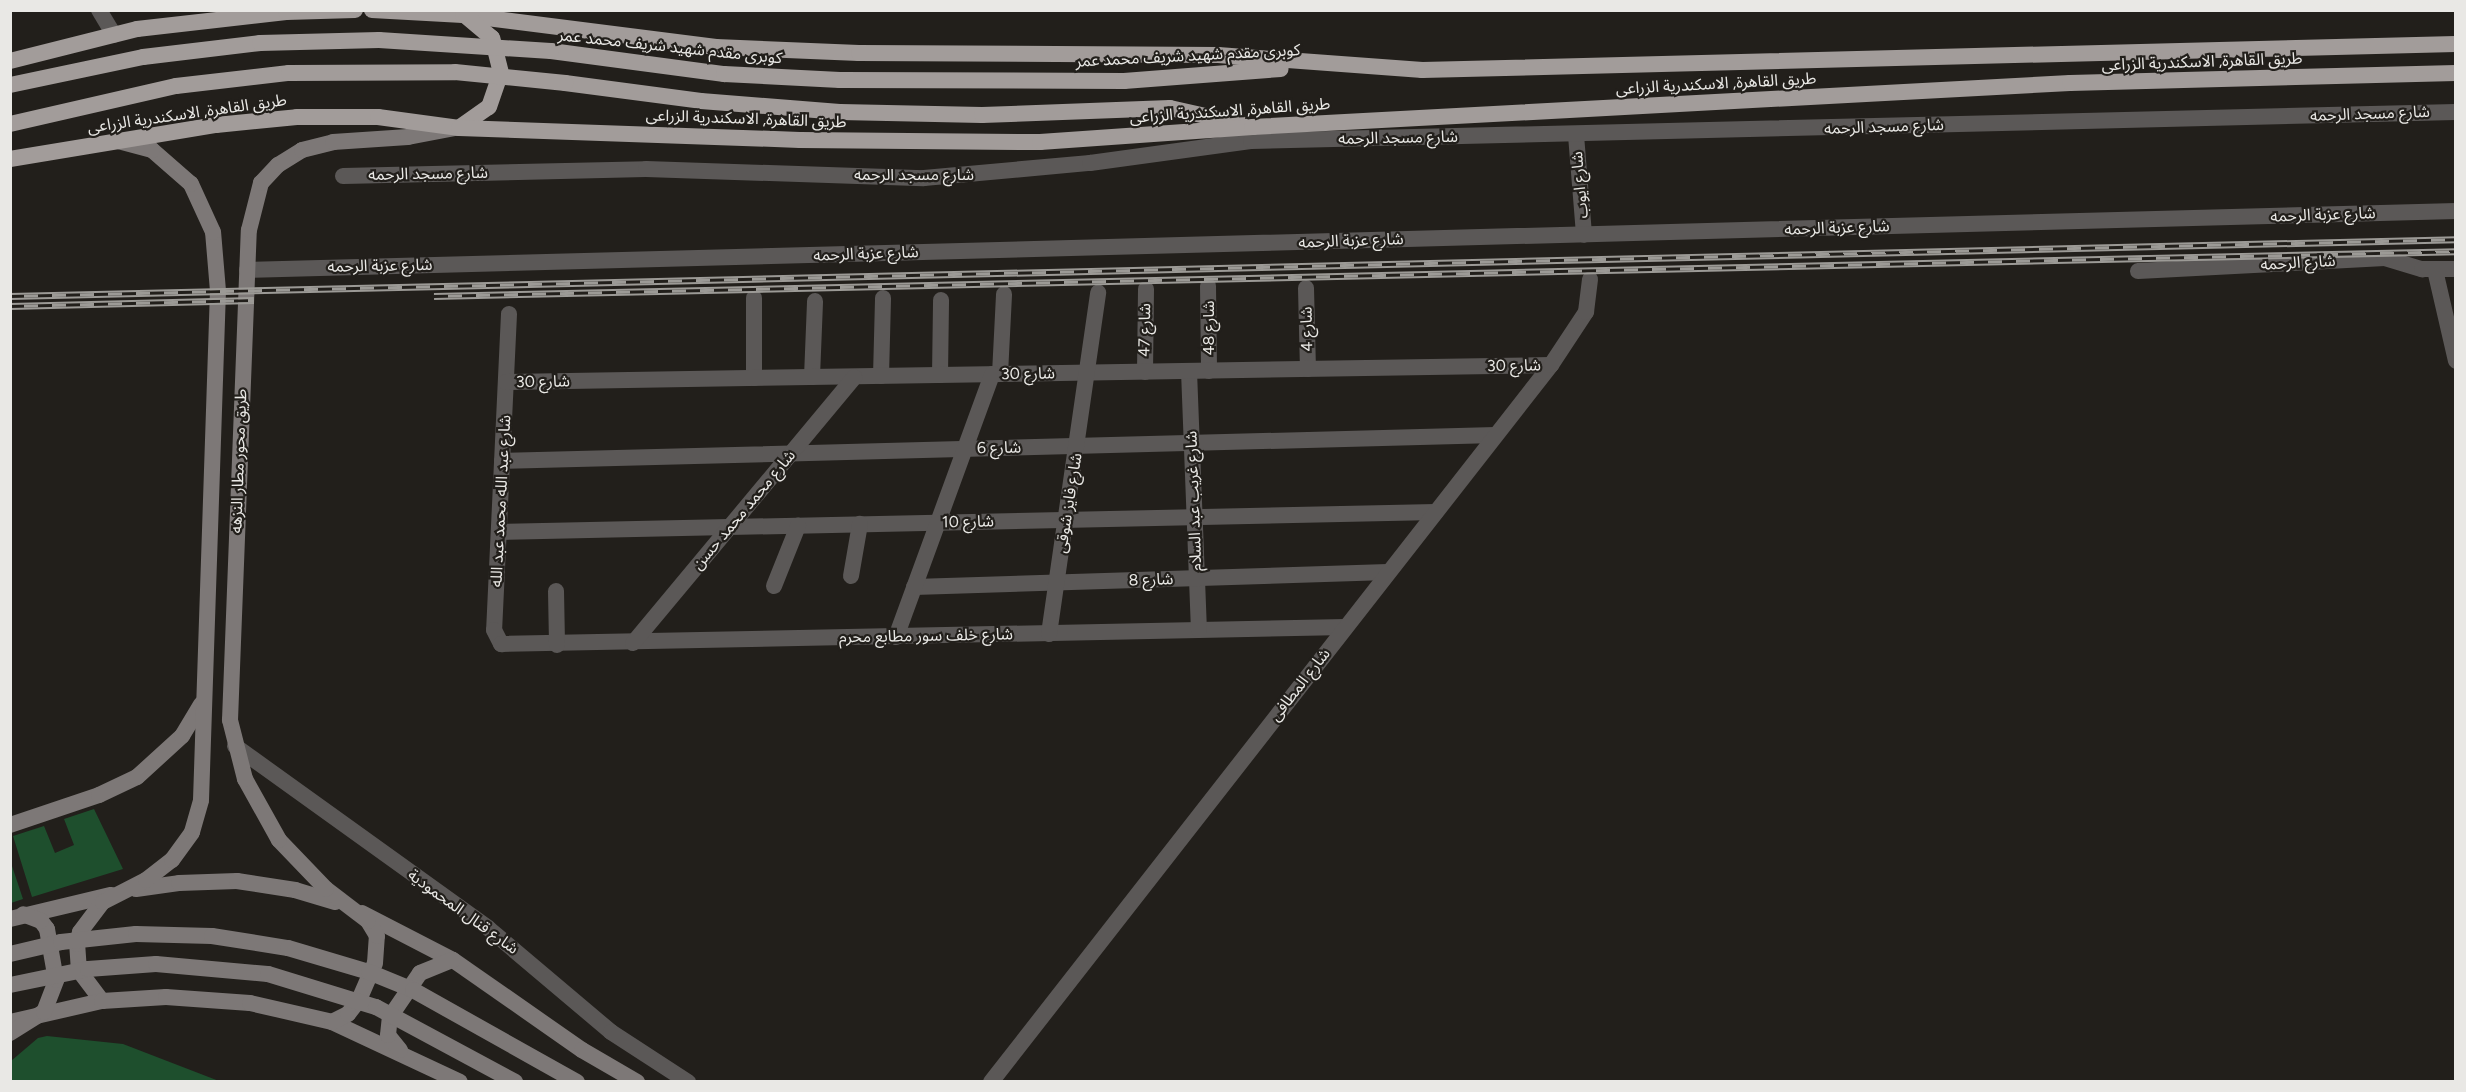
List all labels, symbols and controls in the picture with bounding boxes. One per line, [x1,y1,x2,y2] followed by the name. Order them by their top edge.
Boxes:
[557,26,783,68] street label: كوبرى مقدم شهيد شريف محمد عمر
[1075,41,1301,71] street label: كوبرى مقدم شهيد شريف محمد عمر
[2101,49,2303,75] street label: طريق القاهرة, الاسكندرية الزراعى
[1615,69,1817,99] street label: طريق القاهرة, الاسكندرية الزراعى
[86,91,288,137] street label: طريق القاهرة, الاسكندرية الزراعى
[1129,94,1331,128] street label: طريق القاهرة, الاسكندرية الزراعى
[2310,102,2430,126] street label: شارع مسجد الرحمه
[645,106,847,132] street label: طريق القاهرة, الاسكندرية الزراعى
[1824,115,1944,139] street label: شارع مسجد الرحمه
[1338,127,1458,149] street label: شارع مسجد الرحمه
[1568,151,1592,219] street label: شارع ايوب
[368,163,488,185] street label: شارع مسجد الرحمه
[854,165,974,185] street label: شارع مسجد الرحمه
[2270,204,2376,226] street label: شارع عزبة الرحمه
[1784,217,1890,239] street label: شارع عزبة الرحمه
[1298,230,1404,252] street label: شارع عزبة الرحمه
[813,243,919,265] street label: شارع عزبة الرحمه
[2260,251,2336,275] street label: شارع الرحمه
[327,255,433,277] street label: شارع عزبة الرحمه
[1199,301,1219,355] street label: شارع 48
[1135,303,1155,357] street label: شارع 47
[1297,306,1317,352] street label: شارع 4
[1487,356,1541,376] street label: شارع 30
[1001,364,1055,384] street label: شارع 30
[516,372,570,392] street label: شارع 30
[227,388,251,534] street label: طريق محور مطار النزهه
[487,414,515,588] street label: شارع عبد الله محمد عبد الله
[1182,431,1206,571] street label: شارع غريب عبد السلام
[977,438,1021,458] street label: شارع 6
[688,446,800,574] street label: شارع محمد محمد حسن
[1052,452,1086,554] street label: شارع فايز شوقى
[942,512,994,532] street label: شارع 10
[1128,570,1174,590] street label: شارع 8
[839,625,1013,647] street label: شارع خلف سور مطابع محرم
[1266,645,1334,725] street label: شارع المطافى
[404,865,522,959] street label: شارع قنال المحمودية

